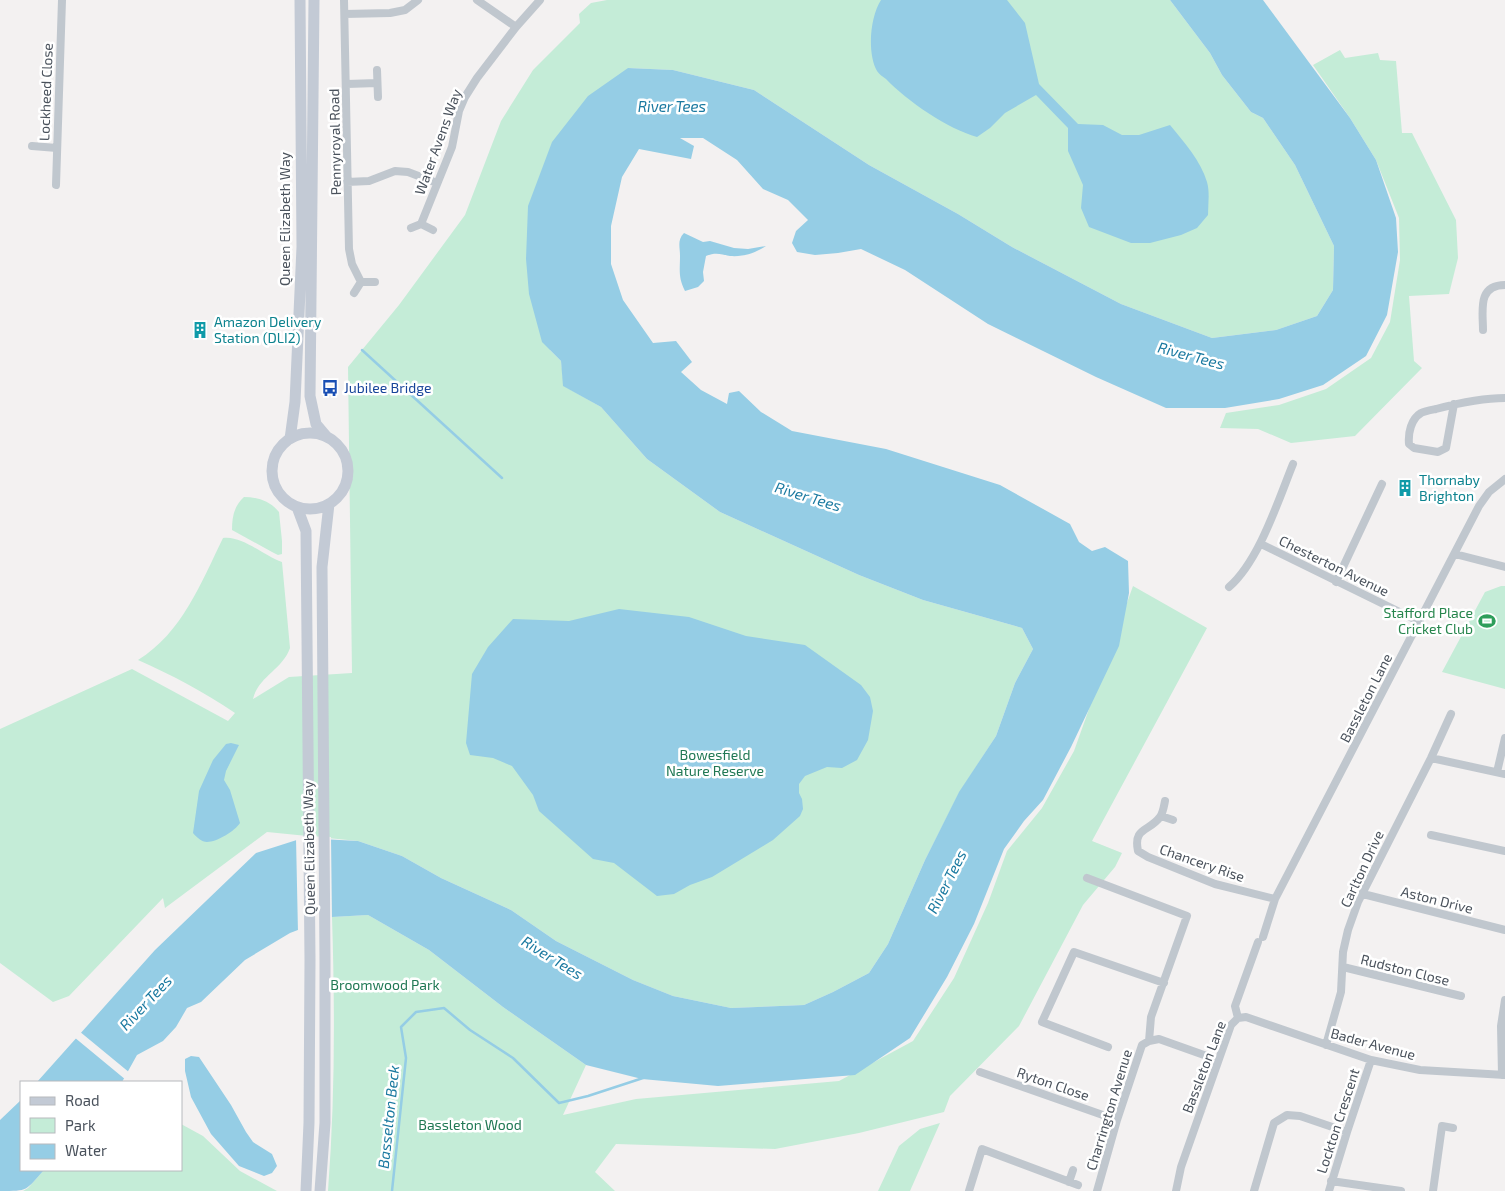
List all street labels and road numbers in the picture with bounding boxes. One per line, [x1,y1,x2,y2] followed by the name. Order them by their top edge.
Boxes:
[35,43,56,141] street label: Lockheed Close
[410,86,465,197] street label: Water Avens Way
[325,88,344,196] street label: Pennyroyal Road
[276,151,293,286] street label: Queen Elizabeth Way
[1276,532,1392,600] street label: Chesterton Avenue
[1336,651,1395,745] street label: Bassleton Lane
[299,780,318,915] street label: Queen Elizabeth Way
[1336,828,1387,910] street label: Carlton Drive
[1157,840,1247,885] street label: Chancery Rise
[1399,882,1475,917] street label: Aston Drive
[1359,950,1451,989] street label: Rudston Close
[1178,1018,1229,1115] street label: Bassleton Lane
[1329,1024,1417,1063] street label: Bader Avenue
[1082,1047,1135,1172] street label: Charrington Avenue
[1015,1063,1092,1104] street label: Ryton Close
[1313,1066,1363,1175] street label: Lockton Crescent

